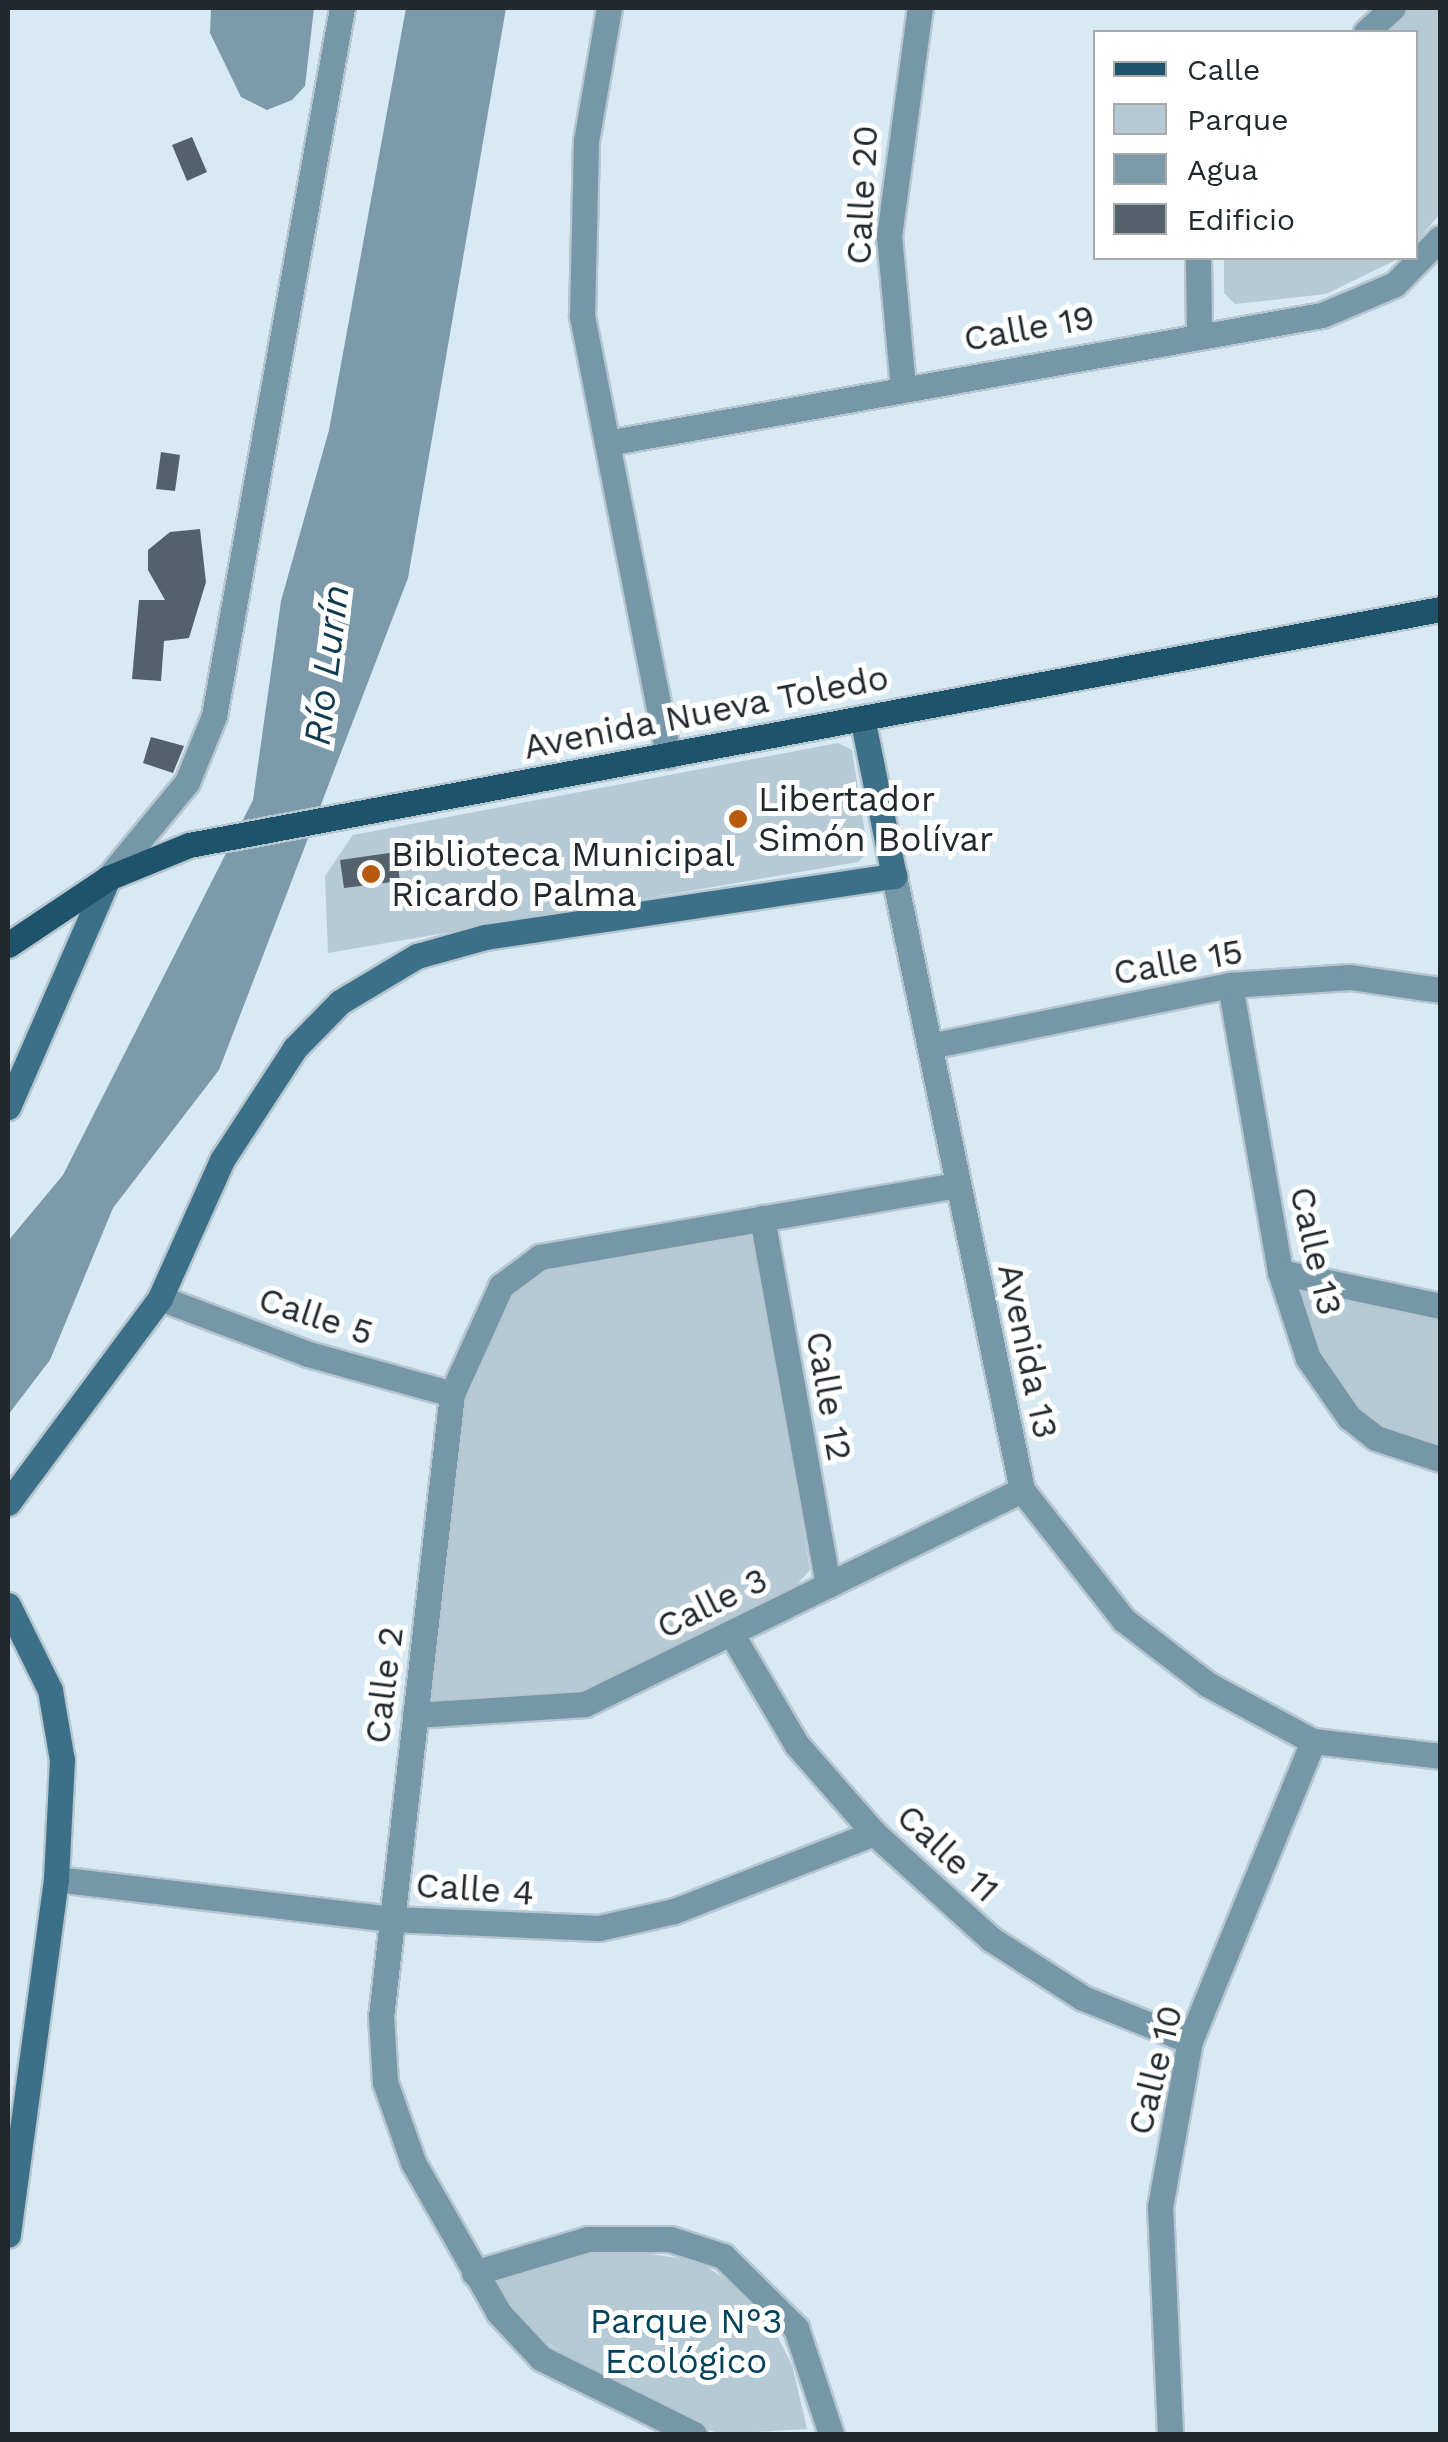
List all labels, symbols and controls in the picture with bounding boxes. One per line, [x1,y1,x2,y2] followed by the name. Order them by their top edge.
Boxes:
[1093,30,1418,260] legend
[1187,52,1260,87] text: Calle
[1187,102,1289,137] text: Parque
[837,124,887,266] street label: Calle 20
[1187,152,1258,187] text: Agua
[1187,202,1295,237] text: Edificio
[960,296,1098,360] street label: Calle 19
[295,582,359,748] water label: Río Lurín
[519,656,893,768] street label: Avenida Nueva Toledo
[758,778,993,860] place label: Libertador Simón Bolívar
[727,808,749,830] marker: Libertador Simón Bolívar
[391,833,736,915] place label: Biblioteca Municipal Ricardo Palma
[360,863,382,885] marker: Biblioteca Municipal Ricardo Palma
[1110,930,1246,994] street label: Calle 15
[1281,1182,1351,1320] street label: Calle 13
[989,1259,1067,1443] street label: Avenida 13
[254,1278,378,1354] street label: Calle 5
[797,1328,861,1464] street label: Calle 12
[650,1558,774,1648] street label: Calle 3
[356,1624,412,1746] street label: Calle 2
[888,1795,1008,1911] street label: Calle 11
[414,1864,536,1914] street label: Calle 4
[1119,2000,1191,2140] street label: Calle 10
[590,2300,782,2382] park label: Parque N°3 Ecológico

